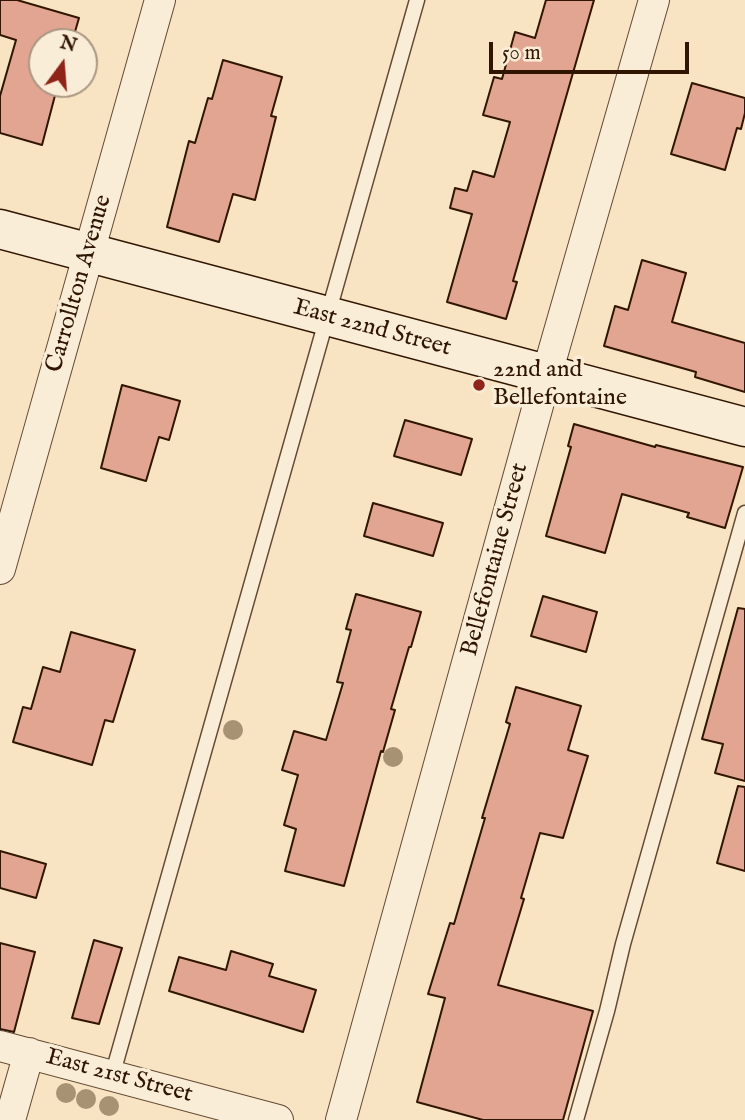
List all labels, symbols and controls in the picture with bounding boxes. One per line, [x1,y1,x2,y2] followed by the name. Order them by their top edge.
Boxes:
[28,28,98,98] north arrow
[493,28,692,72] scale bar
[57,31,79,59] text: N
[502,40,541,67] text: 50 m
[41,192,119,376] street label: Carrollton Avenue
[290,294,454,364] street label: East 22nd Street
[493,357,627,413] place label: 22nd and Bellefontaine
[471,377,487,393] marker: 22nd and Bellefontaine
[456,460,536,660] street label: Bellefontaine Street
[43,1044,195,1110] street label: East 21st Street

